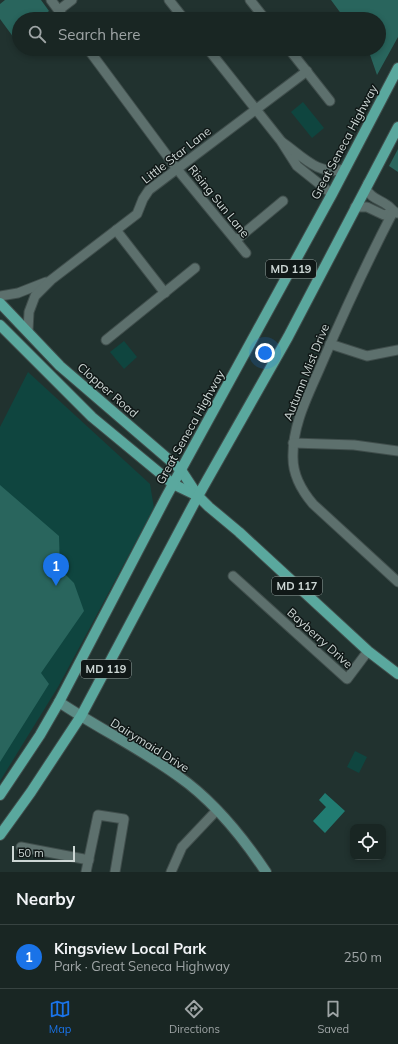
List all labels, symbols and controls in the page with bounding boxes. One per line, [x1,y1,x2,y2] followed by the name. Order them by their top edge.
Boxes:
[12,12,386,56] search box
[26,23,48,45] icon: search
[58,25,140,44] text: Search here
[307,81,381,202] street label: Great Seneca Highway
[138,123,214,187] street label: Little Star Lane
[185,162,253,240] street label: Rising Sun Lane
[266,260,316,278] road number: MD 119
[280,321,332,423] street label: Autumn Mist Drive
[255,343,275,363] your location
[74,359,142,421] street label: Clopper Road
[152,367,228,487] street label: Great Seneca Highway
[43,553,69,586] pin: 1
[272,577,322,595] road number: MD 117
[284,605,356,671] street label: Bayberry Drive
[81,660,131,678] road number: MD 119
[108,715,192,775] street label: Dairymaid Drive
[350,824,386,860] map controls
[350,824,386,860] button: locate
[12,844,75,863] scale bar
[18,846,44,860] text: 50 m
[16,888,75,909] text: Nearby
[54,939,206,958] text: Kingsview Local Park
[25,949,33,965] text: 1
[344,949,382,965] text: 250 m
[54,958,230,974] text: Park · Great Seneca Highway
[49,998,71,1036] tab: Map
[169,998,220,1036] tab: Directions
[317,998,349,1036] tab: Saved

